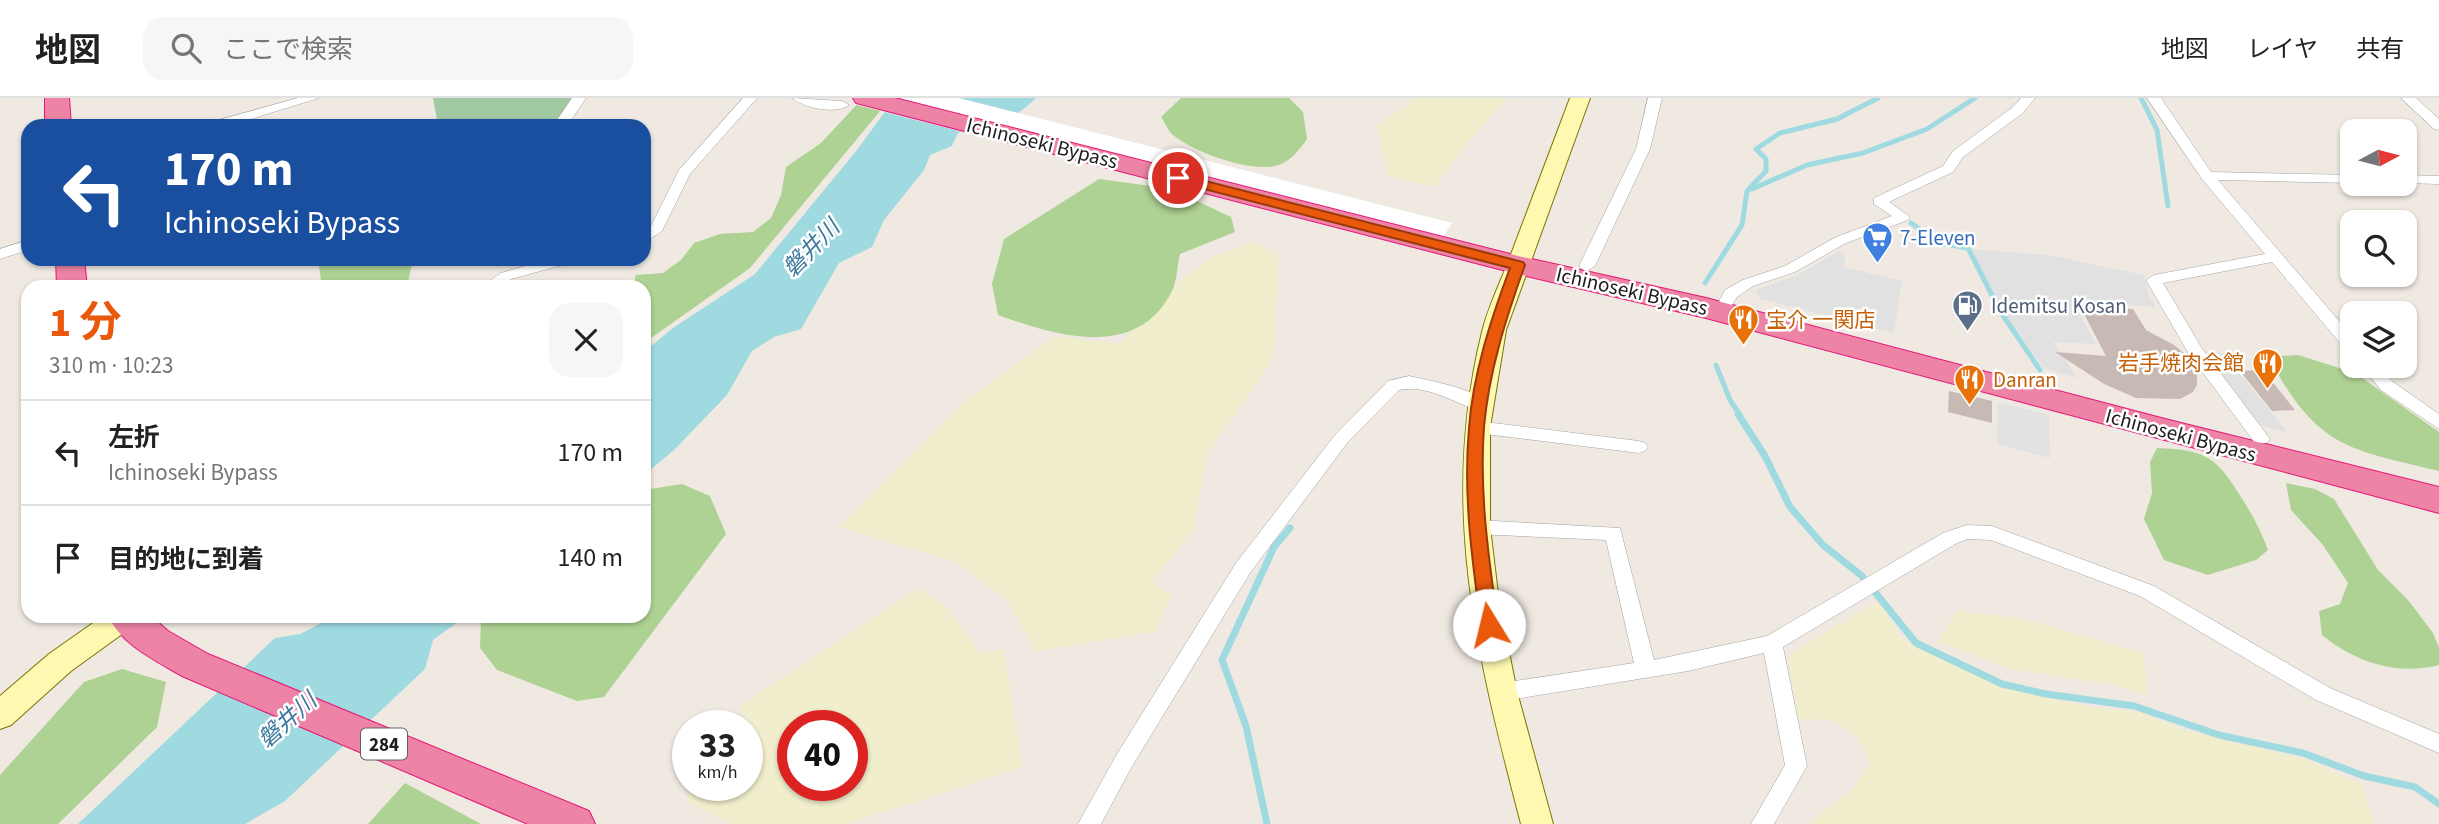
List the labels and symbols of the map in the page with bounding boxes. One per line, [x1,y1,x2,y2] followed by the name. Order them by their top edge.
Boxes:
[963,110,1121,176] street label: Ichinoseki Bypass
[2340,119,2417,196] north arrow
[1148,148,1208,208] pin
[776,210,849,285] water label: 磐井川
[1860,221,1894,265] supermarket icon: 7-Eleven
[1900,223,1976,253] place label: 7-Eleven
[1553,259,1711,323] street label: Ichinoseki Bypass
[1951,289,1985,333] fuel station icon: Idemitsu Kosan
[1991,291,2127,321] place label: Idemitsu Kosan
[1726,303,1760,347] restaurant icon: 宝介 一関店
[1766,305,1875,335] place label: 宝介 一関店
[2250,346,2284,390] restaurant icon: 岩手焼肉会館
[2118,348,2244,378] place label: 岩手焼肉会館
[1953,363,1987,407] restaurant icon: Danran
[1993,365,2057,395] place label: Danran
[2102,400,2260,470] street label: Ichinoseki Bypass
[1452,588,1526,662] position arrow
[251,683,326,756] water label: 磐井川
[777,710,868,801] speed limit sign: 40
[361,729,407,760] road number: 284

